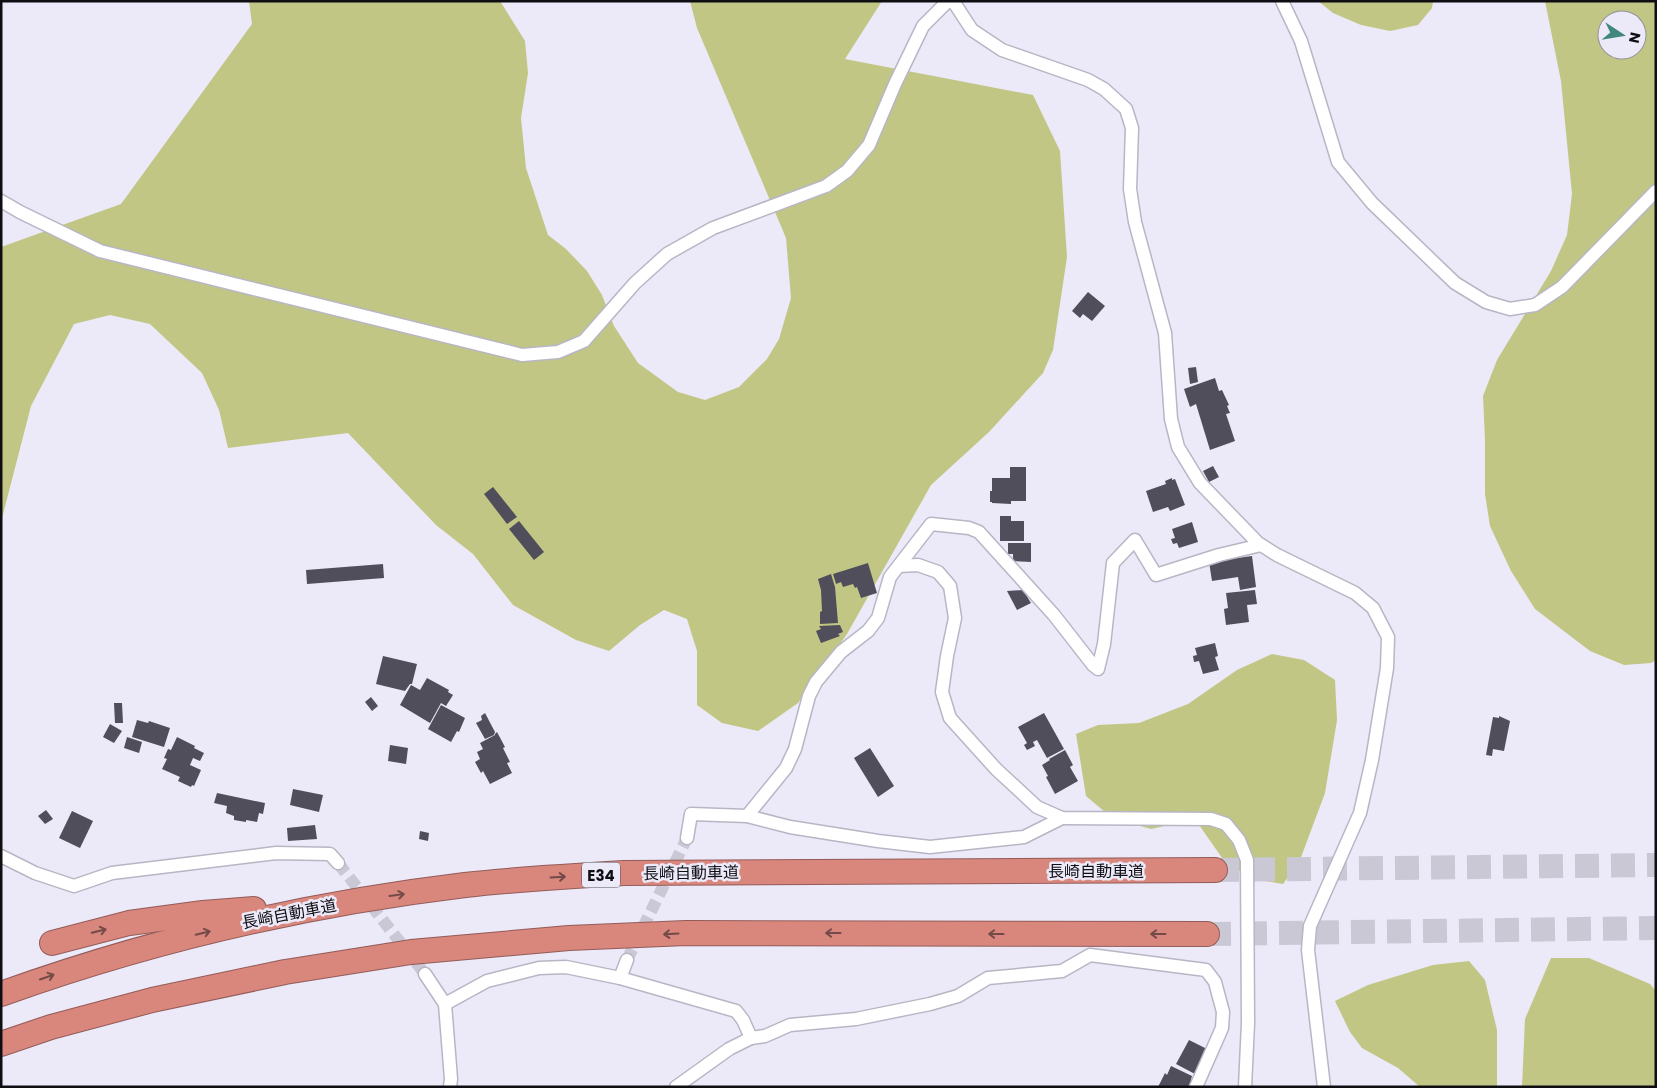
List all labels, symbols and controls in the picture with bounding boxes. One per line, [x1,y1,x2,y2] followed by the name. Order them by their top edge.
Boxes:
[1597,10,1647,60] north arrow
[1624,30,1646,45] text: N
[1048,860,1144,883] street label: 長崎自動車道
[643,861,739,885] street label: 長崎自動車道
[582,862,620,888] road number: E34
[550,872,566,881] one-way arrow
[389,890,405,900] one-way arrow
[240,894,338,934] street label: 長崎自動車道
[91,926,107,935] one-way arrow
[195,928,211,937] one-way arrow
[826,928,842,938] one-way arrow
[663,929,679,938] one-way arrow
[988,929,1004,939] one-way arrow
[1151,929,1167,939] one-way arrow
[39,972,55,982] one-way arrow

